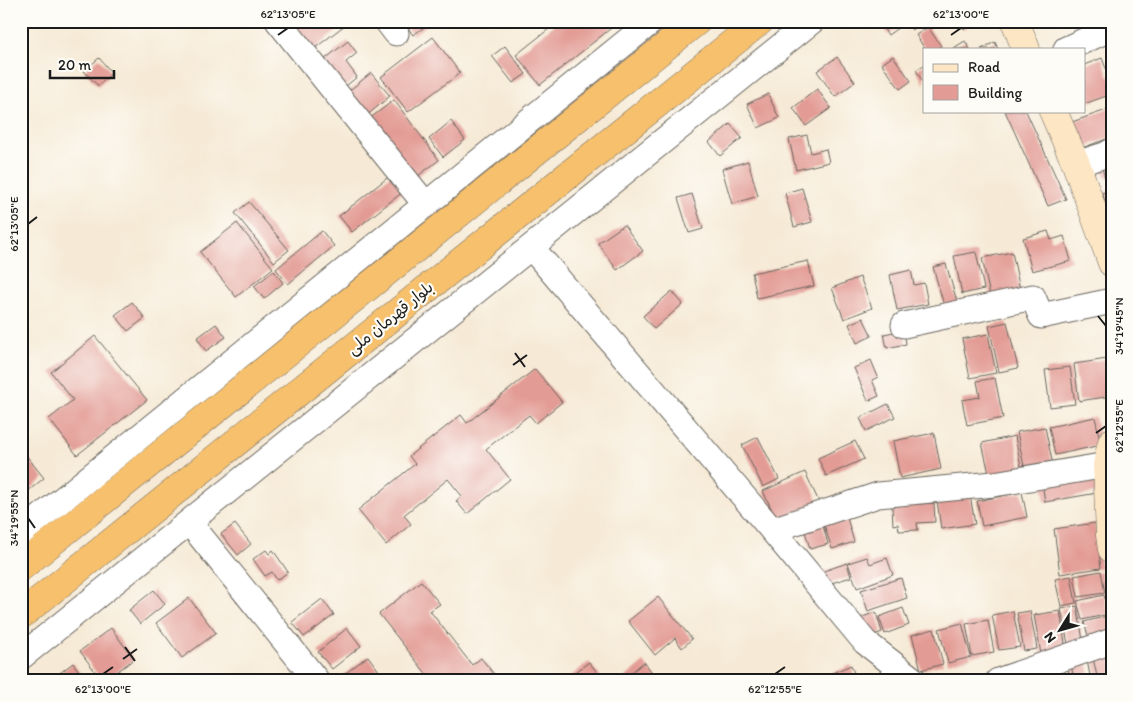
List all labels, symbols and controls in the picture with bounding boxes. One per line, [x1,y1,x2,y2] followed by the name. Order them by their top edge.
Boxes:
[260,7,316,21] text: 62°13'05"E
[933,7,990,21] text: 62°13'00"E
[50,48,114,80] scale bar
[923,48,1086,112] legend
[58,56,92,74] text: 20 m
[968,58,1001,76] text: Road
[968,84,1022,102] text: Building
[7,196,21,252] text: 62°13'05"E
[343,277,438,359] street label: بلوار قهرمان ملی
[1112,297,1126,355] text: 34°19'45"N
[1112,399,1126,453] text: 62°12'55"E
[7,490,21,546] text: 34°19'55"N
[1036,604,1086,654] north arrow
[1040,629,1060,646] text: N
[75,682,132,696] text: 62°13'00"E
[748,682,802,696] text: 62°12'55"E

